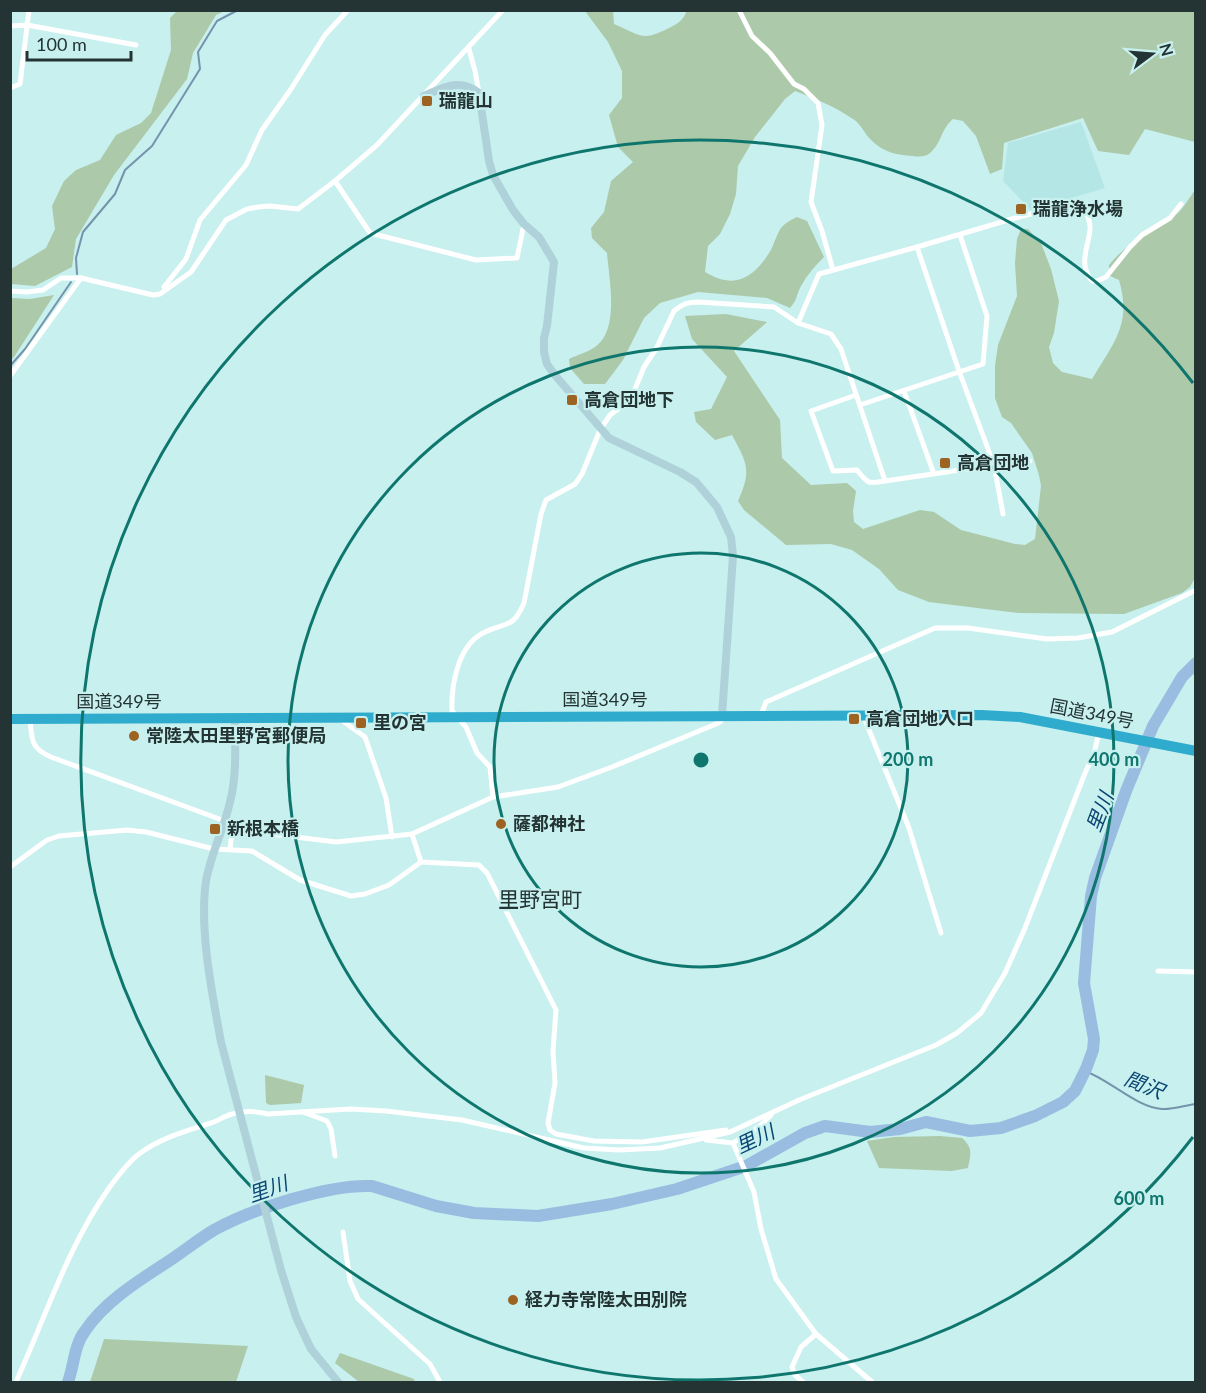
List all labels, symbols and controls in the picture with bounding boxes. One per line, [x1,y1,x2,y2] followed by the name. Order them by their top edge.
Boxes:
[27,24,130,62] scale bar
[1122,24,1182,84] north arrow
[36,33,87,55] text: 100 m
[1156,41,1178,58] text: N
[439,89,493,111] place label: 瑞龍山
[420,94,434,108] marker: 瑞龍山
[1033,197,1123,219] place label: 瑞龍浄水場
[1014,202,1028,216] marker: 瑞龍浄水場
[584,388,674,410] place label: 高倉団地下
[565,393,579,407] marker: 高倉団地下
[957,451,1029,473] place label: 高倉団地
[938,456,952,470] marker: 高倉団地
[562,688,648,710] street label: 国道349号
[76,690,162,712] street label: 国道349号
[1048,694,1136,732] street label: 国道349号
[866,707,974,729] place label: 高倉団地入口
[373,711,427,733] place label: 里の宮
[847,712,861,726] marker: 高倉団地入口
[354,716,368,730] marker: 里の宮
[146,724,326,746] place label: 常陸太田里野宮郵便局
[127,729,141,743] marker: 常陸太田里野宮郵便局
[883,748,933,770] text: 200 m
[1089,748,1139,770] text: 400 m
[691,750,711,770] centre of rings
[1081,787,1118,835] water label: 里川
[513,812,585,834] place label: 薩都神社
[227,817,299,839] place label: 新根本橋
[494,817,508,831] marker: 薩都神社
[208,822,222,836] marker: 新根本橋
[498,886,582,911] district label: 里野宮町
[1121,1065,1170,1104] water label: 間沢
[731,1118,780,1157] water label: 里川
[245,1170,292,1206] water label: 里川
[1114,1187,1164,1209] text: 600 m
[525,1288,687,1310] place label: 経力寺常陸太田別院
[506,1293,520,1307] marker: 経力寺常陸太田別院

